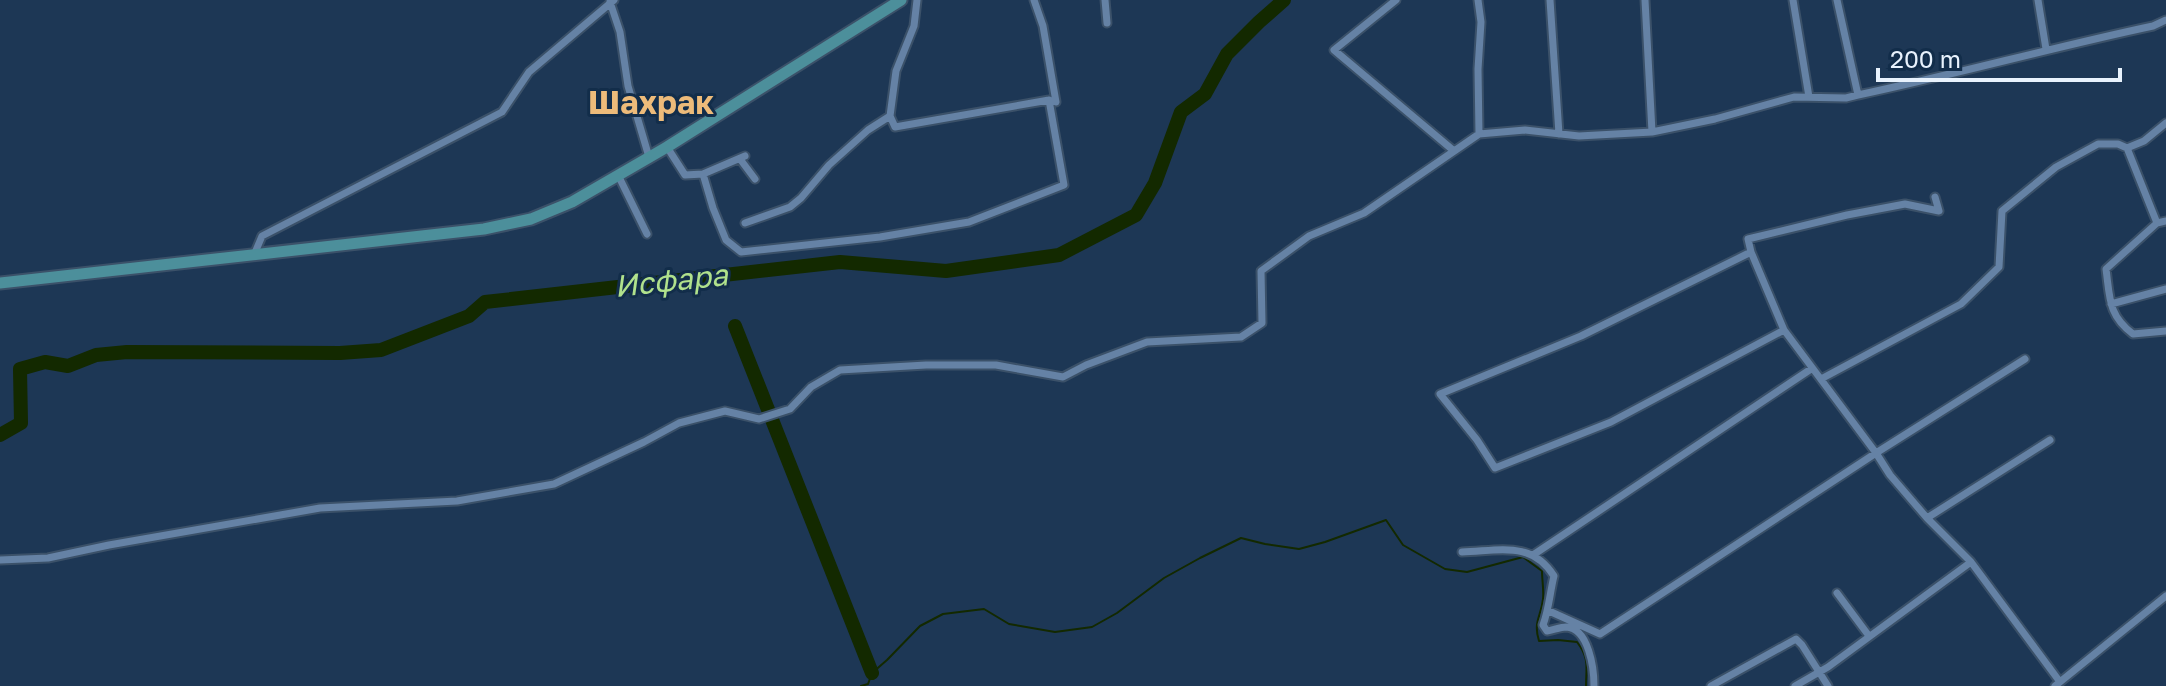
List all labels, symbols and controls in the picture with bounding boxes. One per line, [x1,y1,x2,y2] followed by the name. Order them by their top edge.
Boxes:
[1878,32,2120,82] scale bar
[1890,44,1961,73] text: 200 m
[588,83,714,121] district label: Шахрак
[612,256,730,304] water label: Исфара

